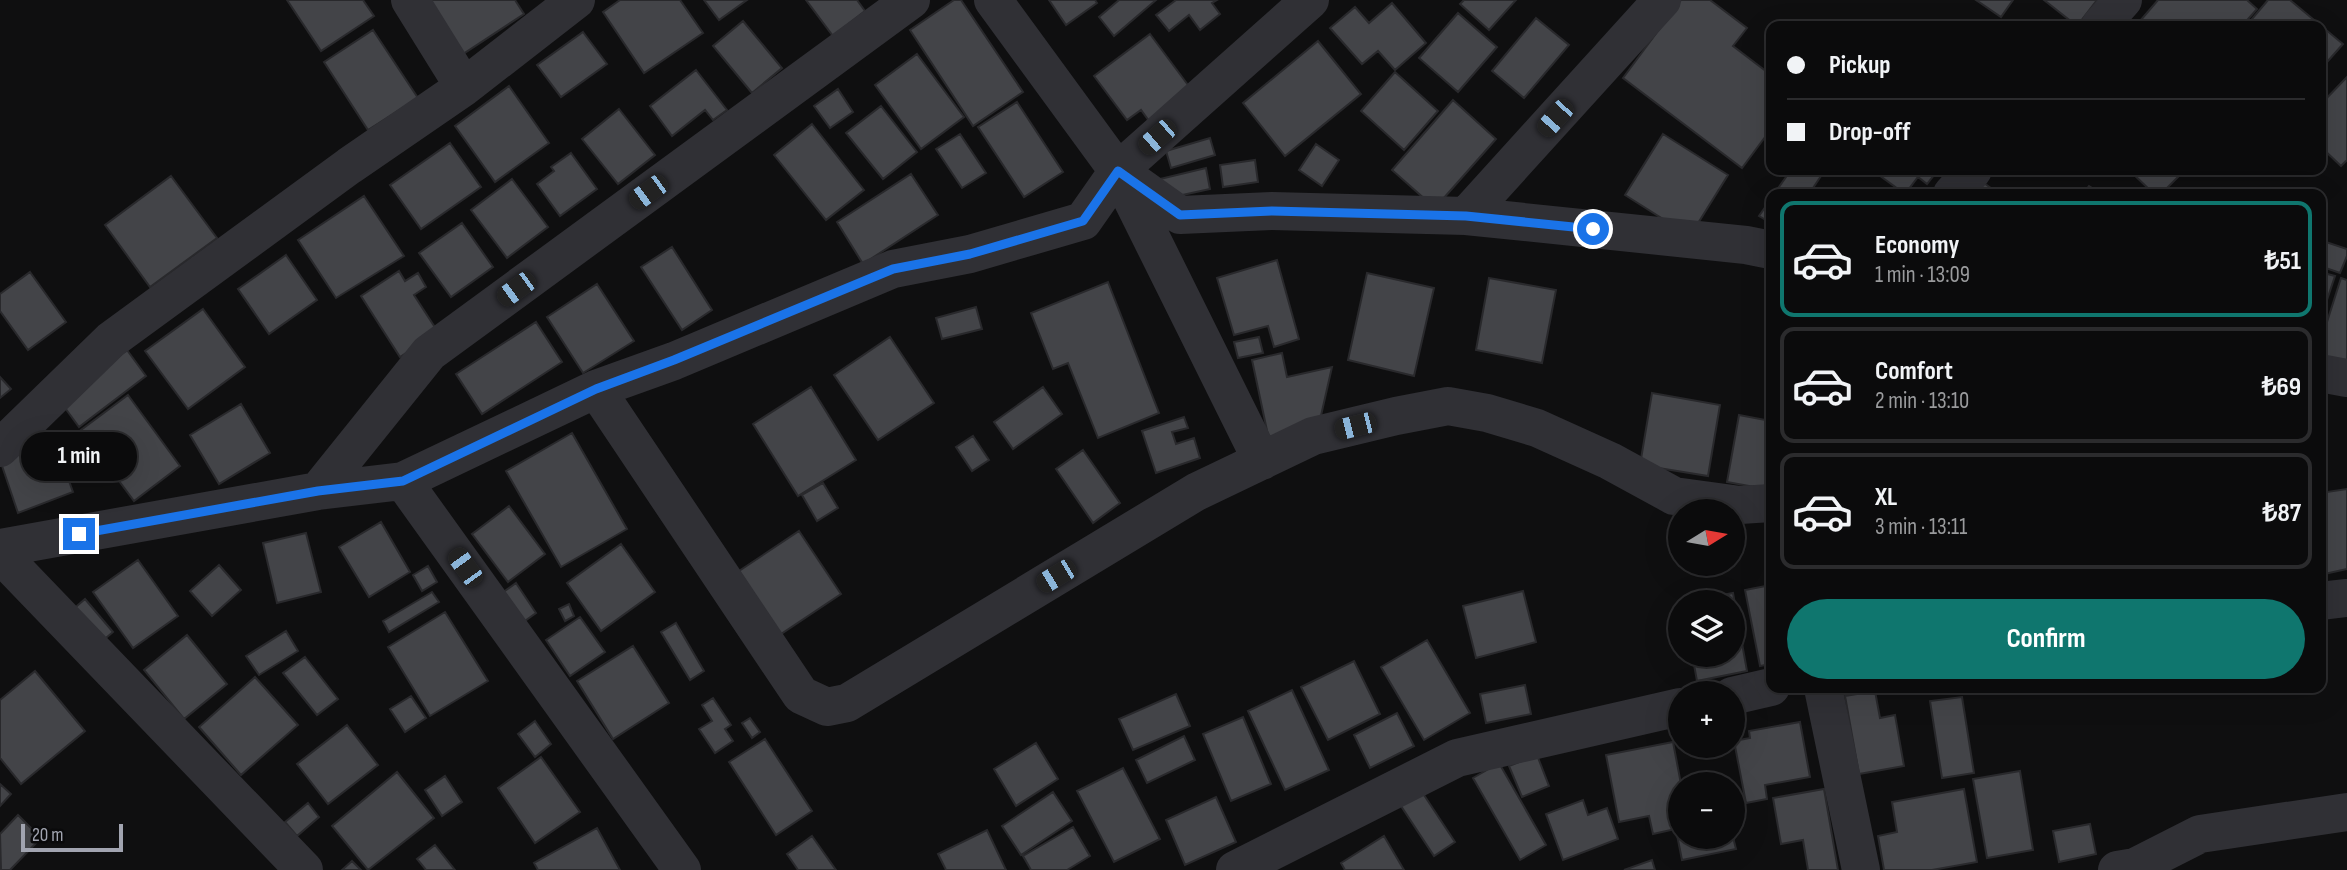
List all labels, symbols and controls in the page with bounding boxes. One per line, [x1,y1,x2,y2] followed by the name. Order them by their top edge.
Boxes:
[1829,50,1891,81] text: Pickup
[1534,95,1577,141] car
[1135,115,1180,159] car
[1829,117,1910,148] text: Drop-off
[625,171,672,213] car
[1577,213,1609,245] route start
[1791,228,1854,291] icon: car
[1875,230,1959,261] text: Economy
[2265,246,2301,277] text: ₺51
[1875,261,1970,289] text: 1 min · 13:09
[493,268,540,310] car
[1791,354,1854,417] icon: car
[1875,356,1953,387] text: Comfort
[2262,372,2301,403] text: ₺69
[1875,387,1969,415] text: 2 min · 13:10
[1333,411,1378,441] car
[21,433,137,482] callout: 1 min
[58,442,100,470] text: 1 min
[1791,480,1854,543] icon: car
[1875,482,1897,513] text: XL
[2263,498,2301,529] text: ₺87
[1668,499,1745,576] north arrow
[1668,499,1745,849] map controls
[1875,513,1967,541] text: 3 min · 13:11
[63,518,95,550] route end
[445,544,486,590] car
[1033,556,1080,596] car
[1668,590,1745,667] button: layers
[1787,599,2305,679] button: Confirm
[1668,681,1745,758] button: +
[1668,772,1745,849] button: −
[21,821,122,853] scale bar
[32,824,64,847] text: 20 m

